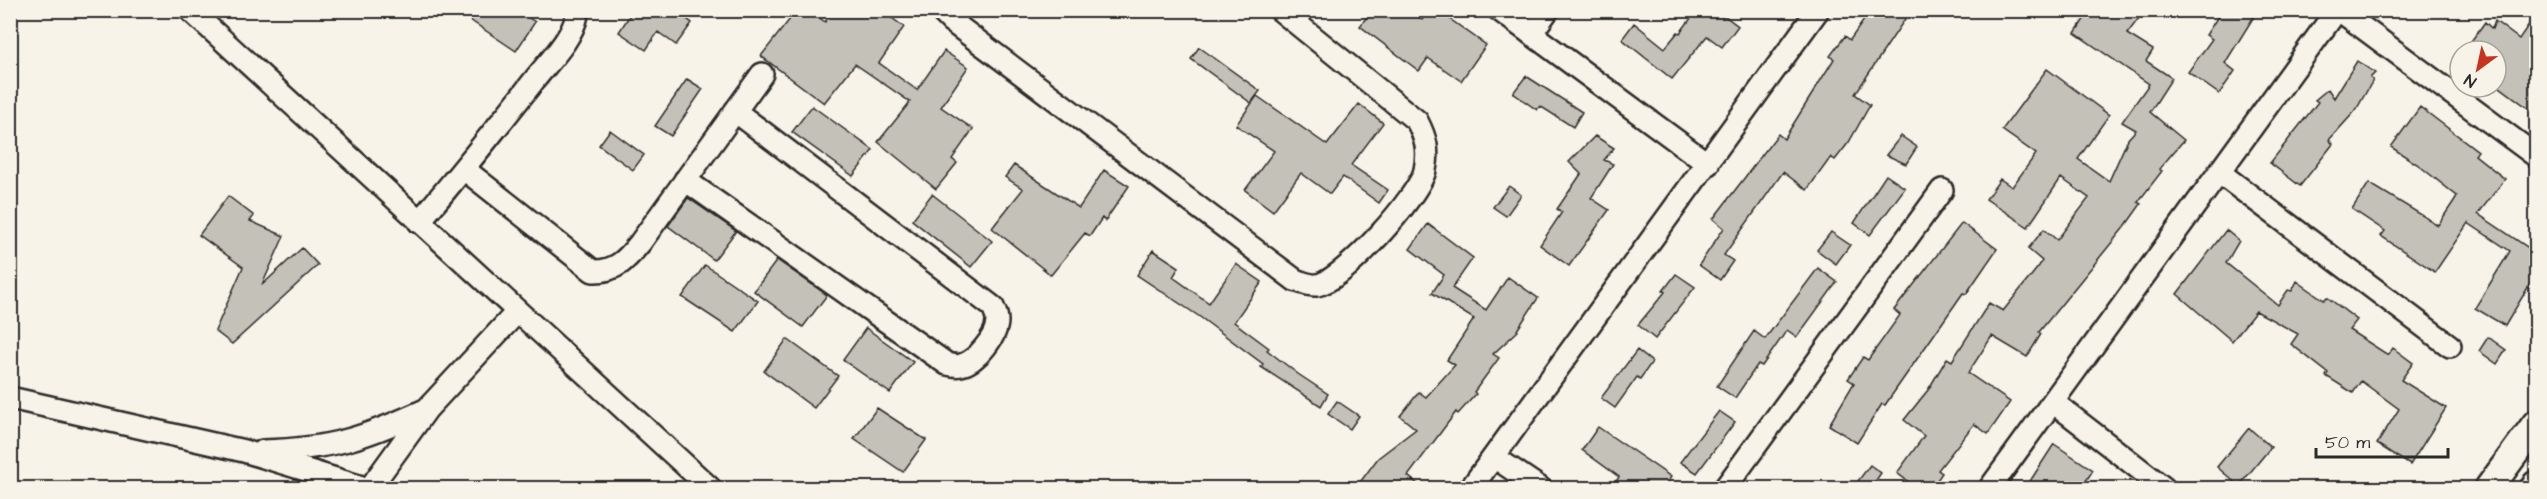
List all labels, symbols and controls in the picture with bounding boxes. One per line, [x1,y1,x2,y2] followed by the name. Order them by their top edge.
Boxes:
[2448,39,2508,99] north arrow
[2460,69,2481,93] text: N
[2316,421,2448,459] scale bar
[2325,430,2370,455] text: 50 m

